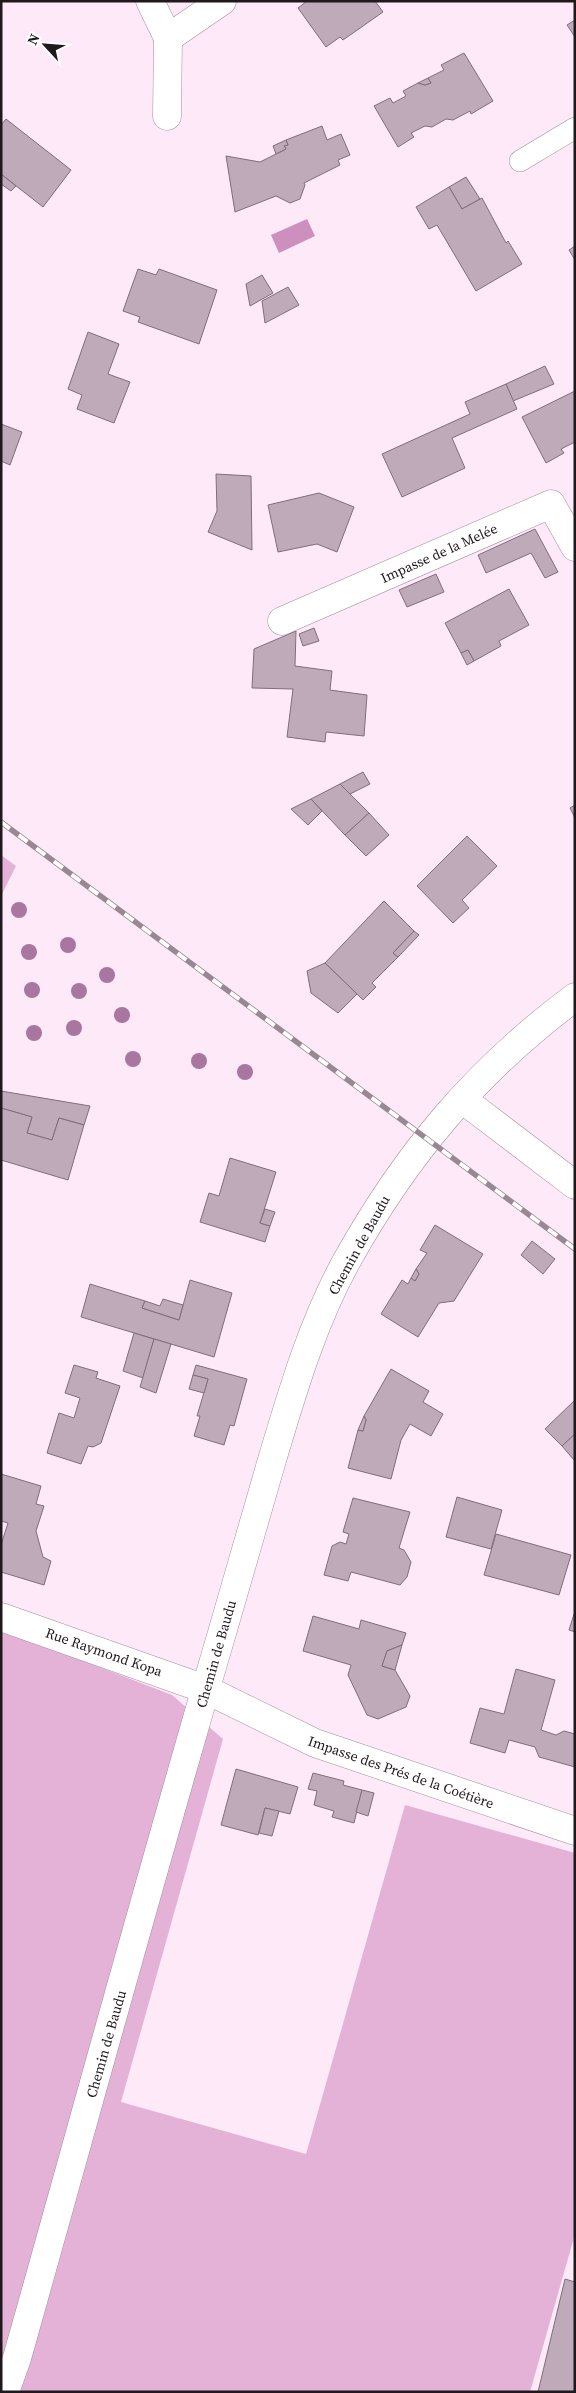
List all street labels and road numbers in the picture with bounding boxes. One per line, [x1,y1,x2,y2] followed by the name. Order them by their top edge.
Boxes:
[377,518,501,588] street label: Impasse de la Melée
[323,1192,395,1298] street label: Chemin de Baudu
[191,1598,241,1710] street label: Chemin de Baudu
[43,1623,166,1682] street label: Rue Raymond Kopa
[305,1731,497,1813] street label: Impasse des Prés de la Coétière
[81,1988,131,2100] street label: Chemin de Baudu

